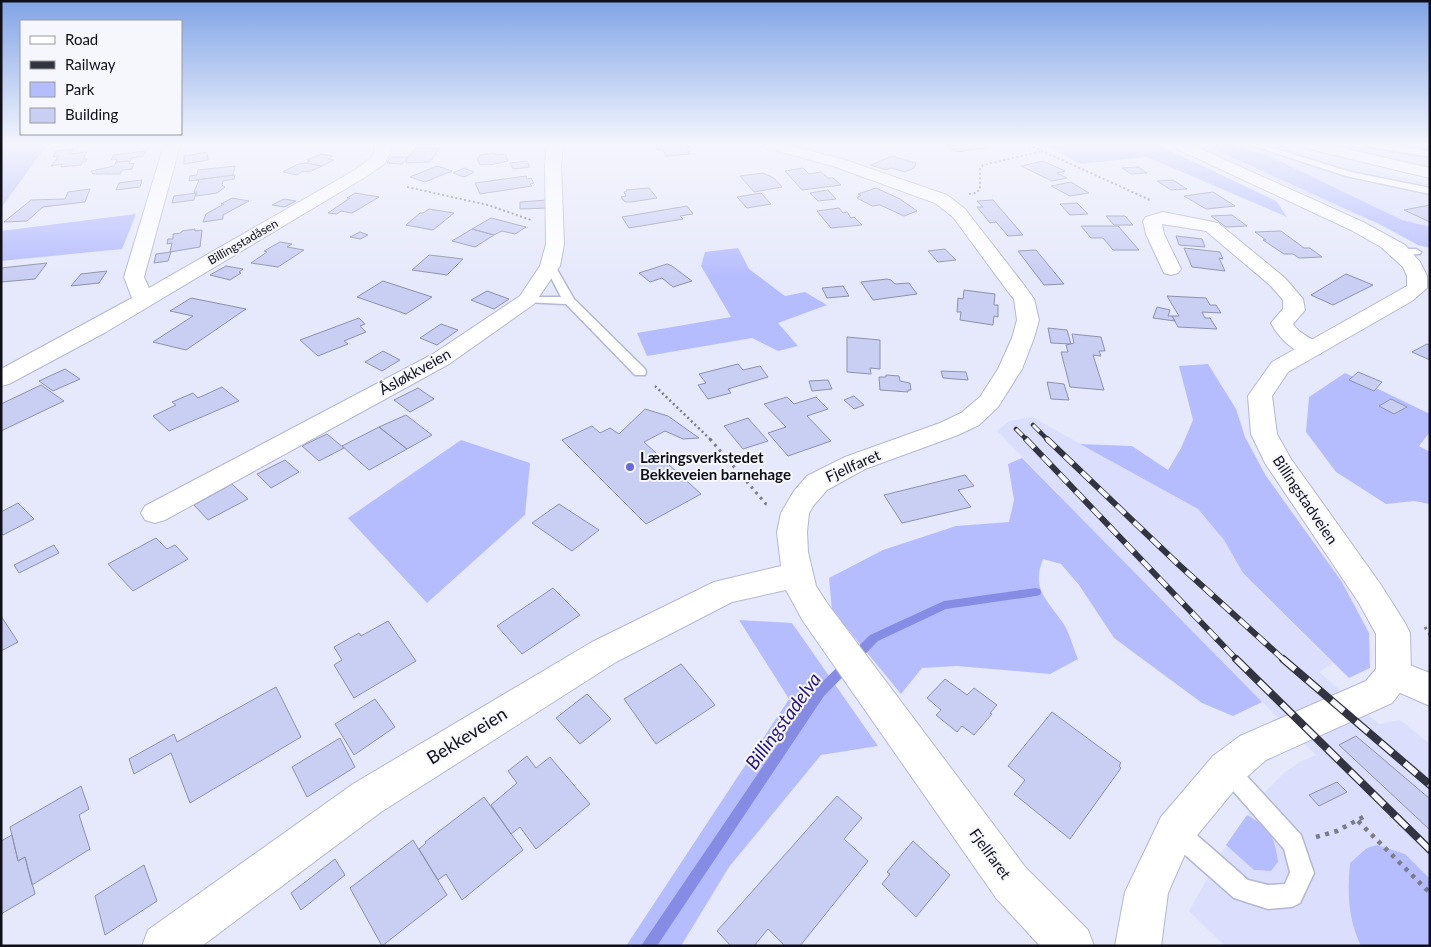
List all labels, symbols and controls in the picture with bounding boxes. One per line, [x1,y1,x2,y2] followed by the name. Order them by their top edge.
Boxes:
[20,20,182,135] legend
[65,30,98,48] text: Road
[65,55,116,73] text: Railway
[65,80,95,98] text: Park
[65,105,118,123] text: Building
[205,215,280,268] street label: Billingstadåsen
[375,344,454,398] street label: Åsløkkveien
[822,445,883,485] street label: Fjellfaret
[640,448,791,483] place label: Læringsverkstedet Bekkeveien barnehage
[1270,452,1342,547] street label: Billingstadveien
[624,461,636,473] marker: Læringsverkstedet Bekkeveien barnehage
[740,668,825,773] water label: Billingstadelva
[422,702,511,768] street label: Bekkeveien
[966,825,1016,883] street label: Fjellfaret

